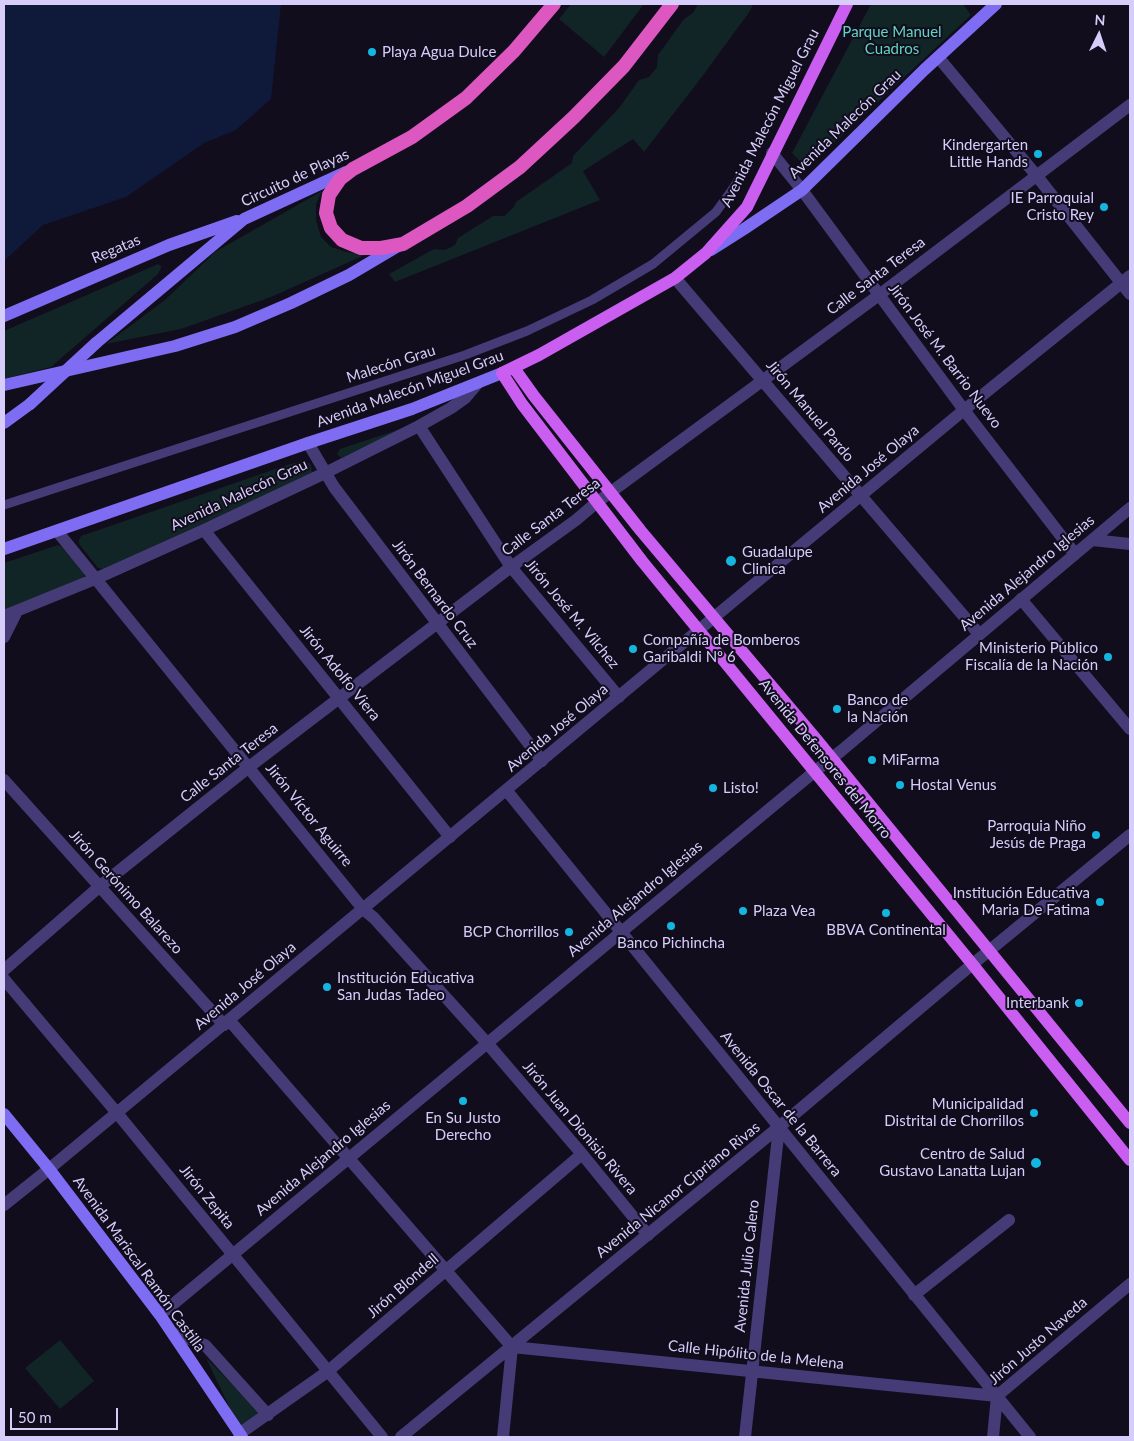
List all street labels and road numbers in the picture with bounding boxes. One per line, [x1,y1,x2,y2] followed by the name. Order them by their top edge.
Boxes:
[717,26,823,210] street label: Avenida Malecón Miguel Grau
[785,66,905,182] street label: Avenida Malecón Grau
[238,145,352,211] street label: Circuito de Playas
[89,231,143,267] street label: Regatas
[823,233,929,319] street label: Calle Santa Teresa
[884,280,1006,432] street label: Jirón José M. Barrio Nuevo
[344,341,438,387] street label: Malecón Grau
[314,347,506,431] street label: Avenida Malecón Miguel Grau
[762,357,858,465] street label: Jirón Manuel Pardo
[813,421,923,517] street label: Avenida José Olaya
[168,455,310,535] street label: Avenida Malecón Grau
[498,474,604,560] street label: Calle Santa Teresa
[956,511,1098,635] street label: Avenida Alejandro Iglesias
[388,536,482,652] street label: Jirón Bernardo Cruz
[521,556,623,672] street label: Jirón José M. Vilchez
[296,622,384,724] street label: Jirón Adolfo Viera
[755,675,895,843] street label: Avenida Defensores del Morro
[502,680,612,776] street label: Avenida José Olaya
[177,719,281,807] street label: Calle Santa Teresa
[262,760,356,870] street label: Jirón Víctor Aguirre
[65,826,187,958] street label: Jirón Gerónimo Balarezo
[564,837,706,961] street label: Avenida Alejandro Iglesias
[190,938,300,1034] street label: Avenida José Olaya
[717,1027,845,1181] street label: Avenida Oscar de la Barrera
[519,1058,641,1198] street label: Jirón Juan Dionisio Rivera
[252,1096,394,1220] street label: Avenida Alejandro Iglesias
[592,1118,764,1262] street label: Avenida Nicanor Cipriano Rivas
[176,1161,238,1233] street label: Jirón Zepita
[69,1173,209,1355] street label: Avenida Mariscal Ramón Castilla
[731,1199,763,1333] street label: Avenida Julio Calero
[363,1250,443,1322] street label: Jirón Blondell
[985,1293,1091,1389] street label: Jirón Justo Naveda
[667,1337,845,1373] street label: Calle Hipólito de la Melena

